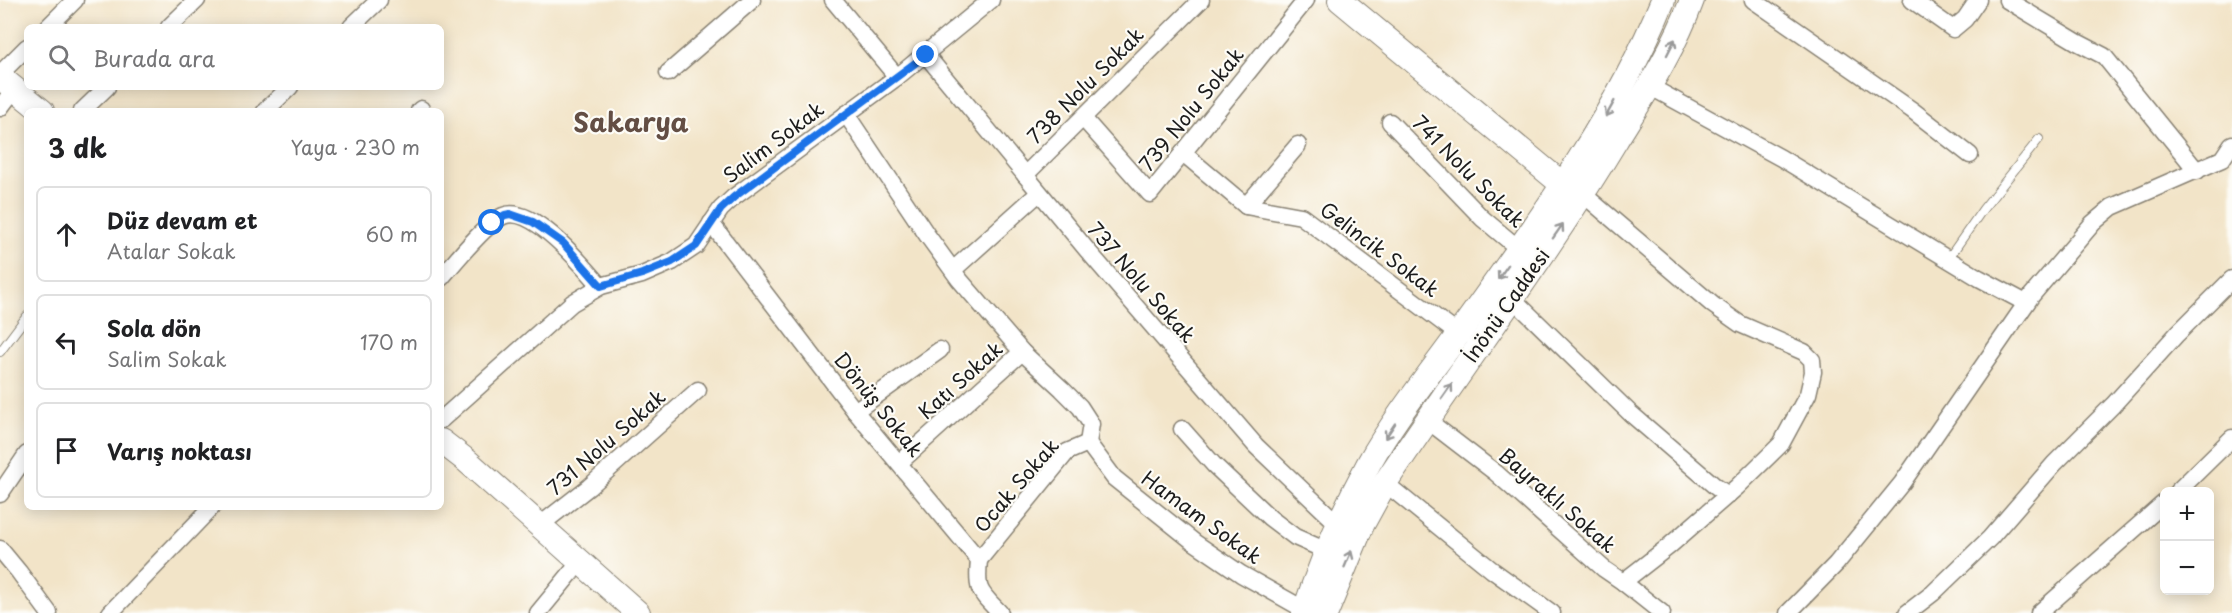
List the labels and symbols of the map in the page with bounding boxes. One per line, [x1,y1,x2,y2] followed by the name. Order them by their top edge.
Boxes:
[1020,20,1150,150] street label: 738 Nolu Sokak
[1665,38,1677,56] one-way arrow
[912,41,938,67] route end
[1132,41,1250,177] street label: 739 Nolu Sokak
[716,94,830,190] street label: Salim Sokak
[1604,100,1616,117] one-way arrow
[573,102,689,141] district label: Sakarya
[1406,108,1532,234] street label: 741 Nolu Sokak
[1314,194,1446,304] street label: Gelincik Sokak
[478,209,504,235] route start
[1081,215,1203,349] street label: 737 Nolu Sokak
[1552,223,1564,240] one-way arrow
[1455,242,1557,368] street label: İnönü Caddesi
[1497,263,1509,279] one-way arrow
[911,334,1009,426] street label: Katı Sokak
[827,345,931,463] street label: Dönüş Sokak
[540,382,672,502] street label: 731 Nolu Sokak
[1441,383,1453,400] one-way arrow
[1384,422,1396,439] one-way arrow
[966,431,1066,539] street label: Ocak Sokak
[1493,440,1623,560] street label: Bayraklı Sokak
[1136,463,1268,571] street label: Hamam Sokak
[1343,550,1354,568] one-way arrow

